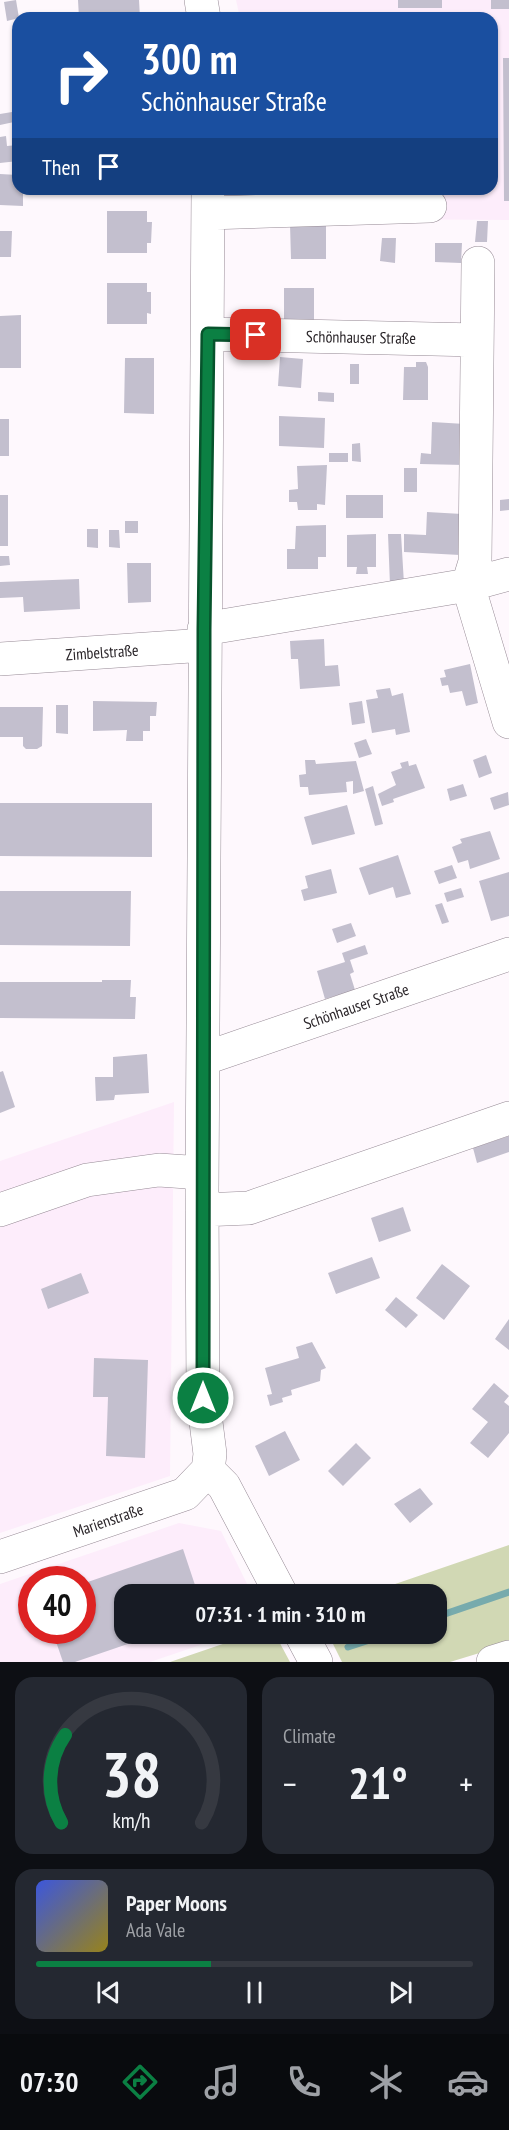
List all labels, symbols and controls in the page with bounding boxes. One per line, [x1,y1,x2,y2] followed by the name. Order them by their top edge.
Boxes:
[141,31,238,86] text: 300 m
[42,36,120,114] icon: right
[141,84,327,118] text: Schönhauser Straße
[92,150,125,183] icon: arrive
[42,153,80,181] text: Then
[230,309,281,360] pin
[239,318,272,351] icon: arrive
[306,326,416,348] street label: Schönhauser Straße
[65,639,139,665] street label: Zimbelstraße
[301,979,411,1033] street label: Schönhauser Straße
[171,1366,235,1430] position arrow
[70,1499,146,1541] street label: Marienstraße
[18,1566,96,1644] speed limit sign: 40
[195,1600,366,1628] text: 07:31 · 1 min · 310 m
[283,1723,336,1749] text: Climate
[101,1733,161,1814] text: 38
[348,1753,408,1811] text: 21°
[283,1762,297,1805] text: −
[459,1762,473,1805] text: +
[112,1806,150,1834] text: km/h
[126,1889,227,1917] text: Paper Moons
[126,1917,185,1943] text: Ada Vale
[92,1976,125,2009] icon: previous
[238,1976,271,2009] icon: pause
[384,1976,417,2009] icon: next
[119,2061,161,2103] icon: directions
[201,2061,243,2103] icon: music
[283,2061,325,2103] icon: phone
[365,2061,407,2103] icon: climate
[447,2061,489,2103] icon: car
[20,2065,78,2099] text: 07:30

